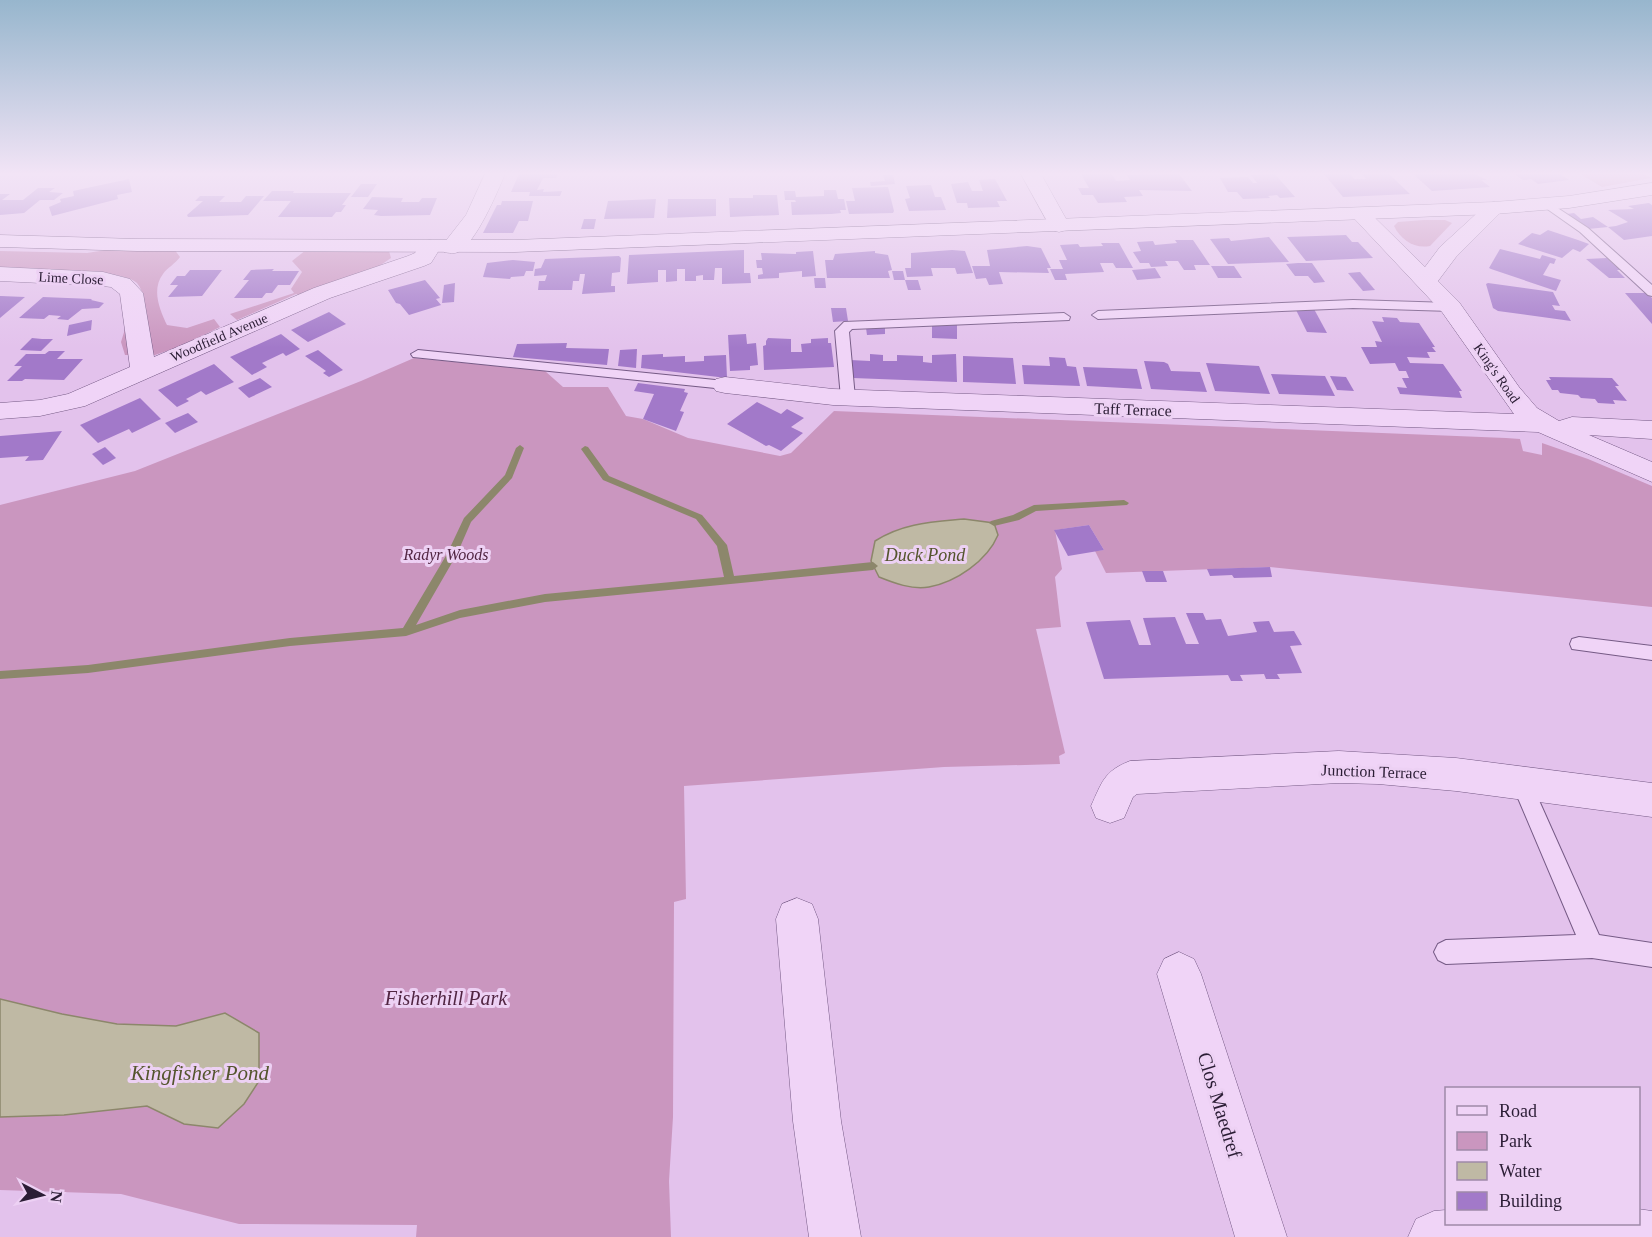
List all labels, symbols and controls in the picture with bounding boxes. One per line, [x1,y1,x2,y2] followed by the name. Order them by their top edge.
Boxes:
[38,269,104,288] street label: Lime Close
[168,310,270,365] street label: Woodfield Avenue
[1471,341,1523,406] street label: King's Road
[1094,400,1172,419] street label: Taff Terrace
[884,545,966,565] water label: Duck Pond
[402,546,489,564] park label: Radyr Woods
[1321,761,1427,782] street label: Junction Terrace
[384,987,508,1009] park label: Fisherhill Park
[1193,1049,1247,1161] street label: Clos Maedref
[130,1061,270,1085] water label: Kingfisher Pond
[1445,1087,1640,1225] legend
[1499,1101,1537,1121] text: Road
[1499,1131,1532,1151] text: Park
[1499,1161,1542,1181] text: Water
[12,1165,72,1225] north arrow
[47,1190,66,1204] text: N
[1499,1191,1562,1211] text: Building

